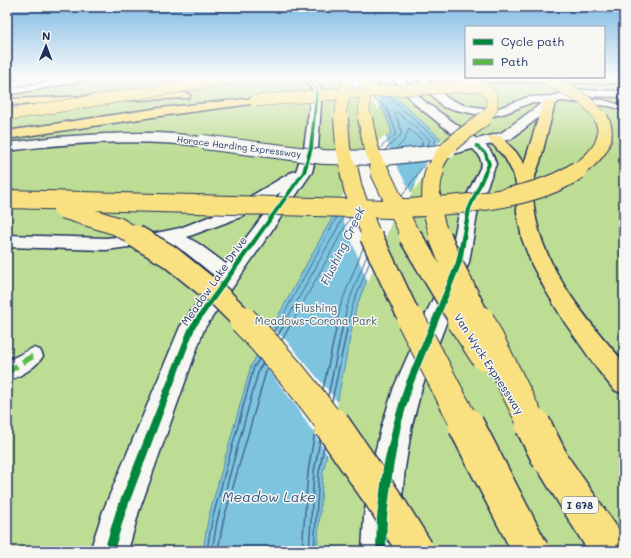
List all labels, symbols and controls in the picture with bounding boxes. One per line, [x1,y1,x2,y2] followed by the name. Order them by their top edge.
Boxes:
[26,26,66,66] north arrow
[465,26,605,78] legend
[42,28,50,43] text: N
[501,33,564,49] text: Cycle path
[501,53,528,69] text: Path
[176,133,302,160] street label: Horace Harding Expressway
[316,203,368,288] water label: Flushing Creek
[177,233,250,328] street label: Meadow Lake Drive
[255,300,377,328] park label: Flushing Meadows-Corona Park
[451,310,528,417] street label: Van Wyck Expressway
[222,487,316,506] water label: Meadow Lake
[562,497,598,513] road number: I 678

